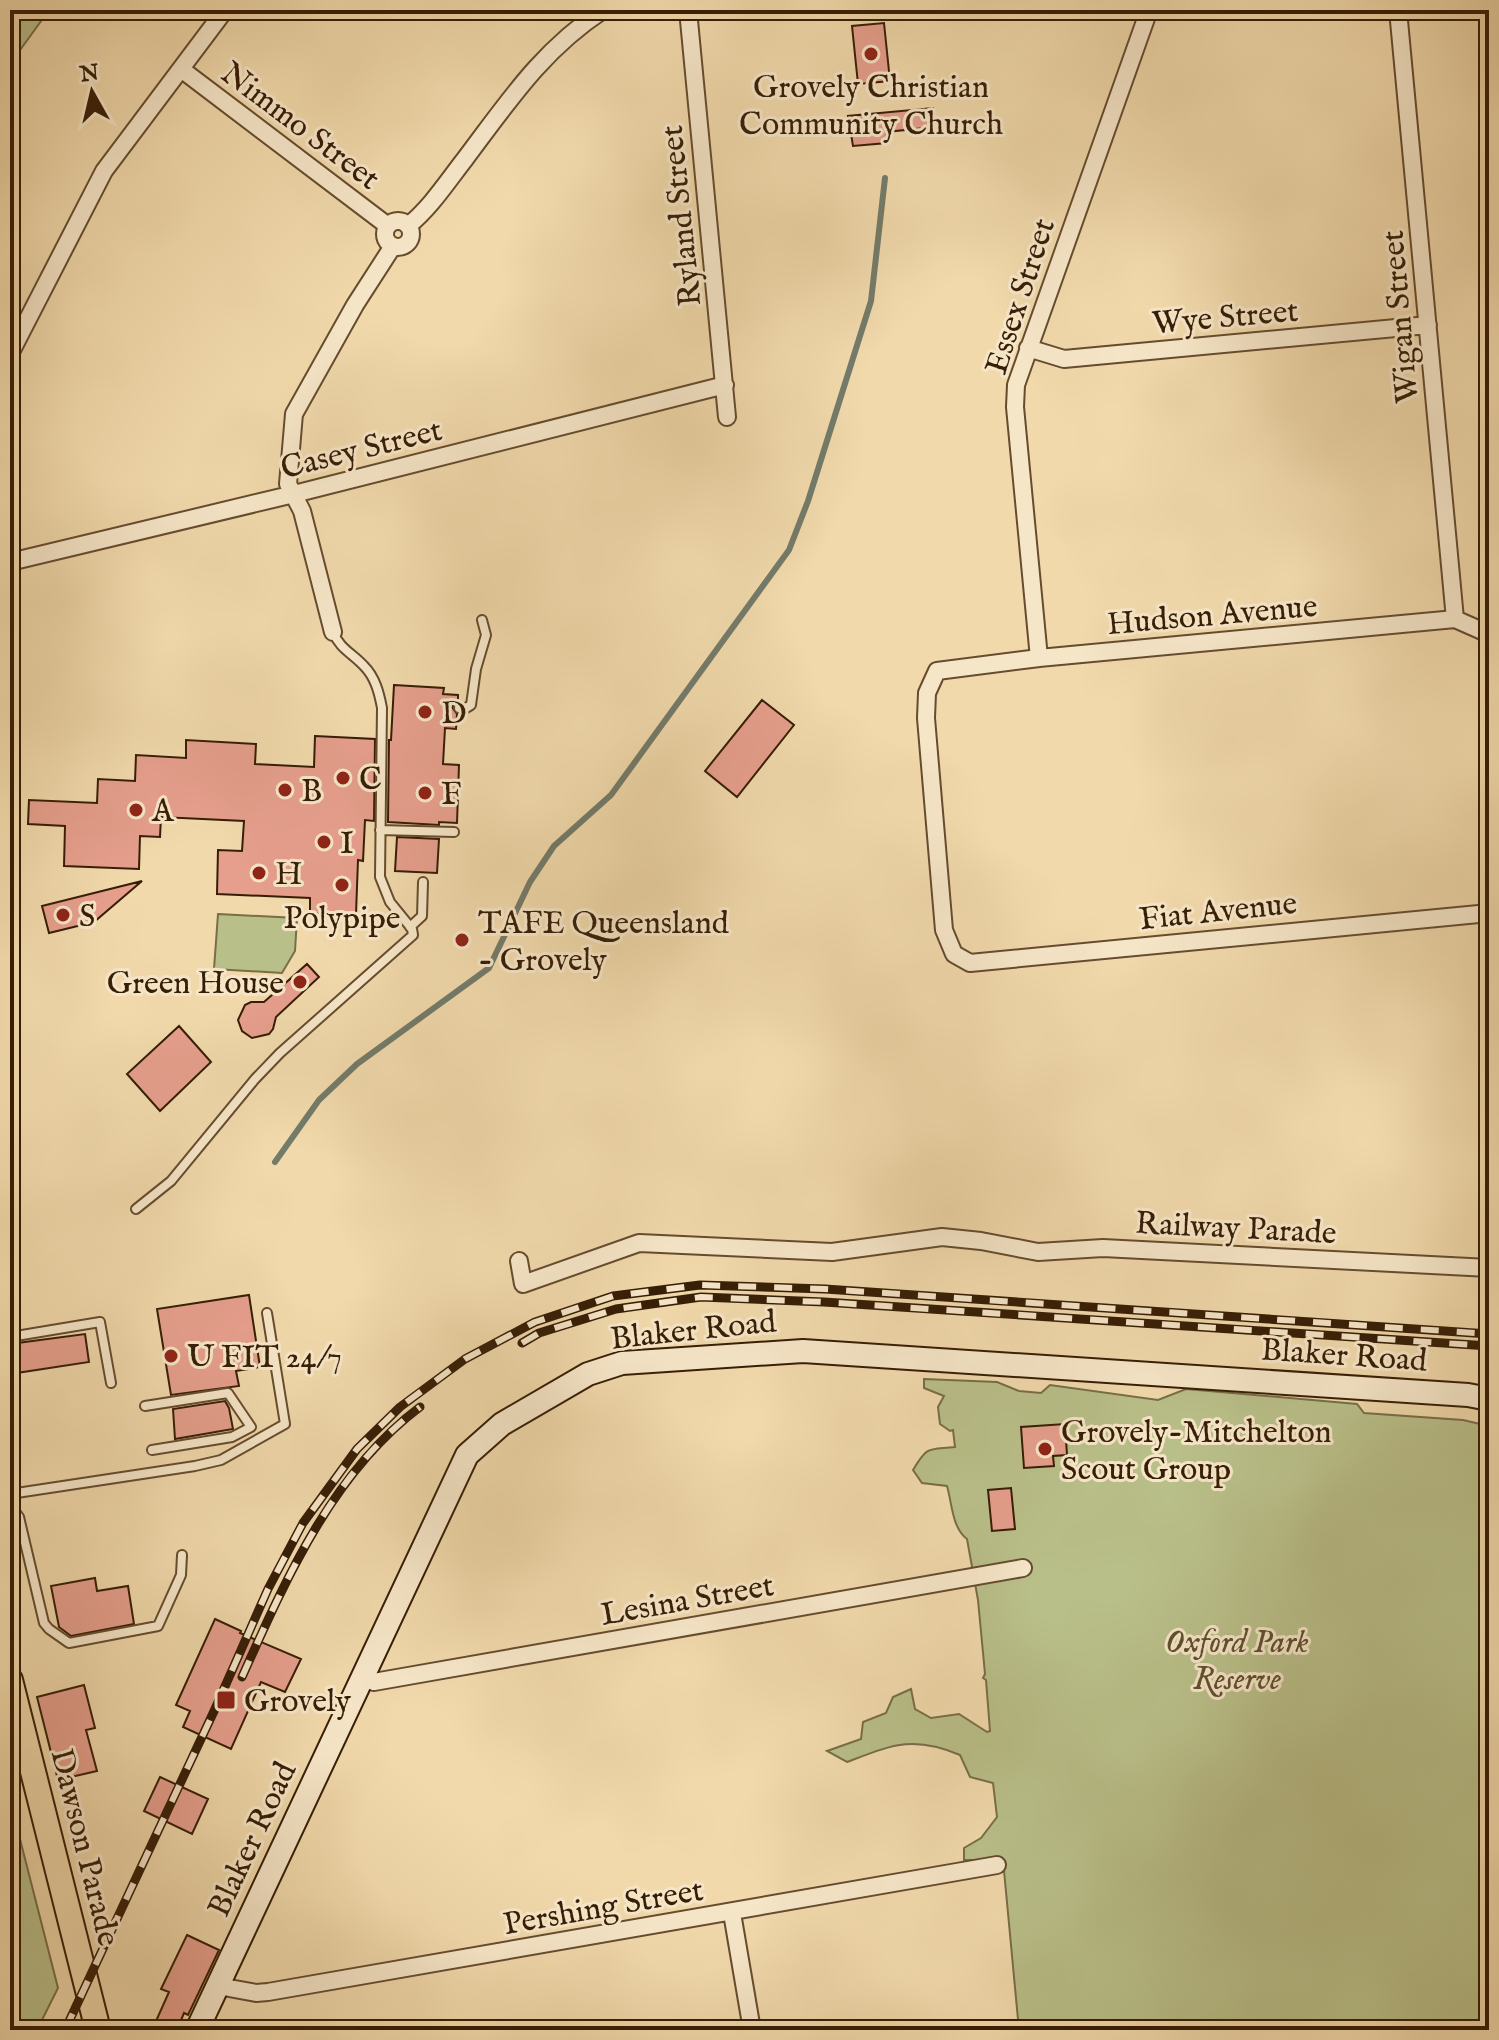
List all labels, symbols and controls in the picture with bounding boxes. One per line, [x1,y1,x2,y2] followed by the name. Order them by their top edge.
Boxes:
[862,45,880,63] marker: Grovely Christian Community Church
[52,52,132,132] north arrow
[212,54,387,200] street label: Nimmo Street
[77,59,101,90] text: N
[739,68,1003,146] place label: Grovely Christian Community Church
[653,123,712,308] street label: Ryland Street
[977,214,1066,380] street label: Essex Street
[1373,228,1429,405] street label: Wigan Street
[1150,292,1300,345] street label: Wye Street
[277,411,447,490] street label: Casey Street
[1105,587,1319,646] street label: Hudson Avenue
[441,694,467,735] place label: D
[416,703,434,721] marker: D
[359,760,382,801] place label: C
[334,769,352,787] marker: C
[301,772,322,813] place label: B
[441,775,461,816] place label: F
[276,781,294,799] marker: B
[416,784,434,802] marker: F
[151,792,175,833] place label: A
[127,801,145,819] marker: A
[340,824,354,865] place label: I
[315,833,333,851] marker: I
[275,855,302,896] place label: H
[250,864,268,882] marker: H
[333,876,351,894] marker: Polypipe
[1137,884,1299,941] street label: Fiat Avenue
[79,897,95,938] place label: S
[284,899,400,940] place label: Polypipe
[478,904,730,982] place label: TAFE Queensland - Grovely
[54,906,72,924] marker: S
[453,931,471,949] marker: TAFE Queensland - Grovely
[107,964,284,1005] place label: Green House
[291,973,309,991] marker: Green House
[1134,1204,1338,1255] street label: Railway Parade
[608,1302,779,1361] street label: Blaker Road
[1259,1330,1429,1383] street label: Blaker Road
[187,1338,342,1379] place label: U FIT 24/7
[162,1347,180,1365] marker: U FIT 24/7
[1061,1413,1332,1491] place label: Grovely-Mitchelton Scout Group
[1036,1440,1054,1458] marker: Grovely-Mitchelton Scout Group
[598,1566,777,1637] street label: Lesina Street
[1165,1623,1309,1701] park label: Oxford Park Reserve
[244,1682,351,1723] place label: Grovely
[215,1689,237,1711] marker: Grovely
[39,1745,128,1951] street label: Dawson Parade
[200,1755,307,1924] street label: Blaker Road
[500,1871,707,1946] street label: Pershing Street

